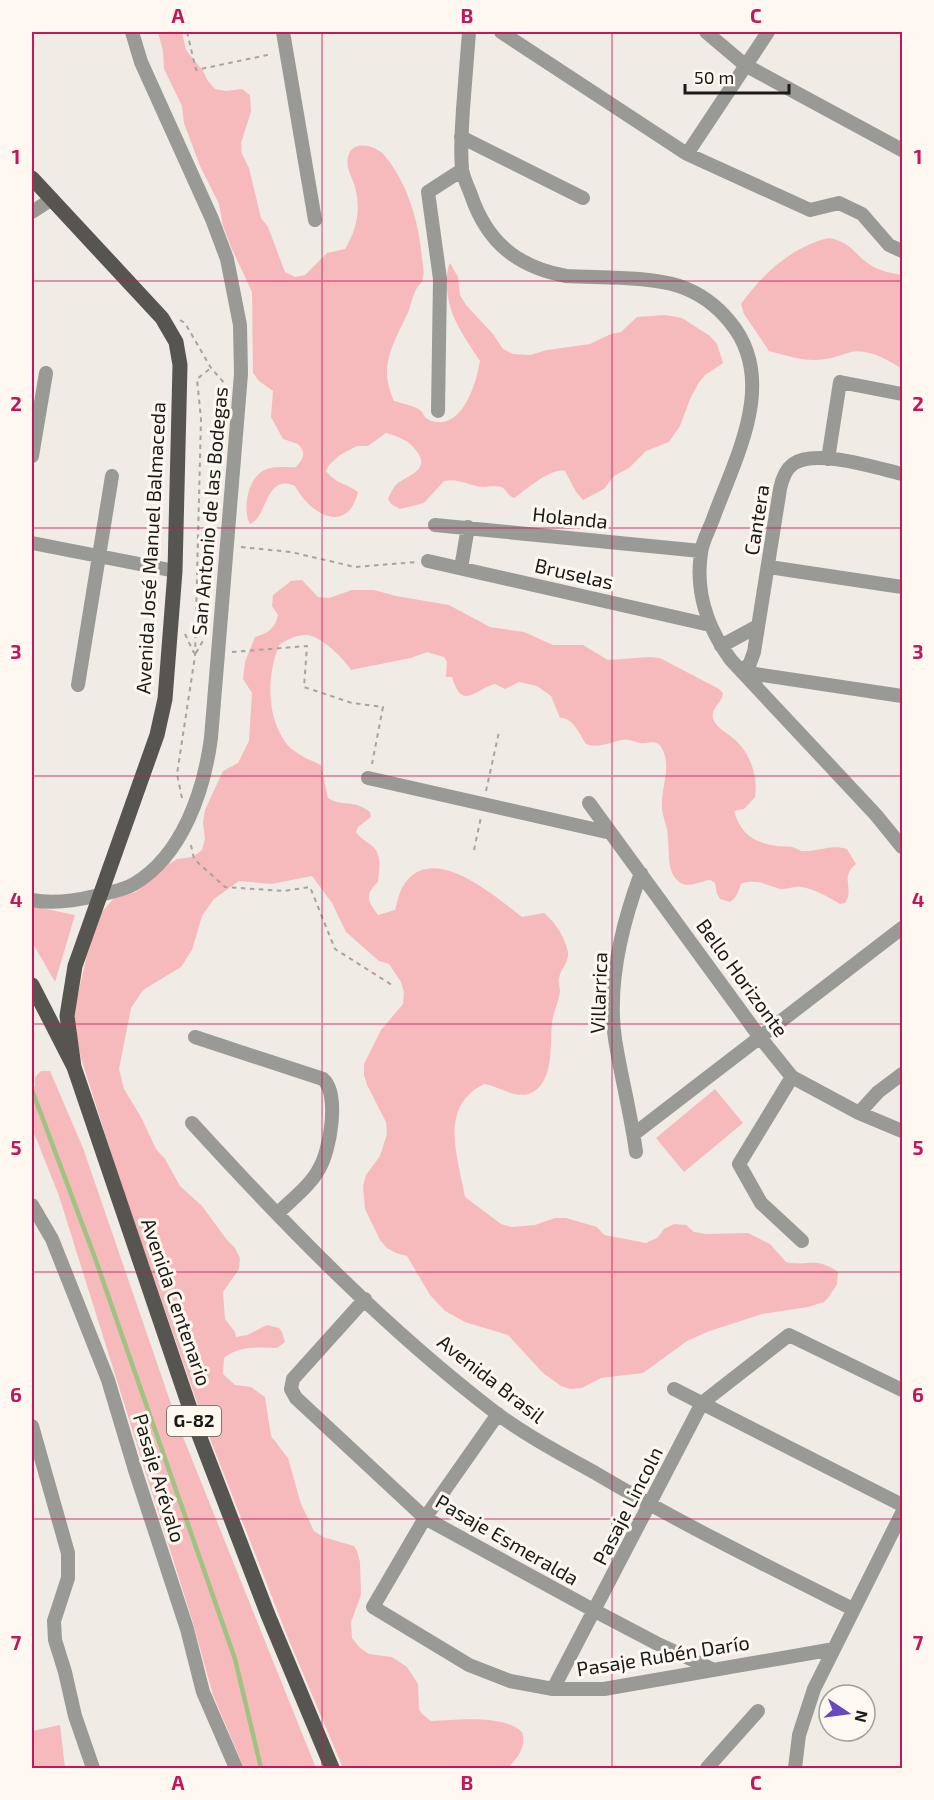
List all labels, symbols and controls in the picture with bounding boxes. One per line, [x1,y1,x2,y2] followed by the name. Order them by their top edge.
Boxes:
[171,3,185,27] text: A
[461,3,473,27] text: B
[750,3,762,27] text: C
[685,57,788,95] scale bar
[694,66,734,88] text: 50 m
[12,144,20,168] text: 1
[914,144,922,168] text: 1
[186,386,232,636] street label: San Antonio de las Bodegas
[10,391,22,415] text: 2
[912,391,924,415] text: 2
[130,401,170,695] street label: Avenida José Manuel Balmaceda
[739,483,773,557] street label: Cantera
[531,501,609,533] street label: Holanda
[533,552,616,594] street label: Bruselas
[10,639,22,663] text: 3
[912,639,924,663] text: 3
[10,887,23,911] text: 4
[912,887,925,911] text: 4
[692,914,794,1041] street label: Bello Horizonte
[585,952,611,1034] street label: Villarrica
[10,1135,22,1159] text: 5
[912,1135,924,1159] text: 5
[137,1215,217,1389] street label: Avenida Centenario
[433,1329,550,1427] street label: Avenida Brasil
[10,1382,22,1406] text: 6
[912,1382,924,1406] text: 6
[167,1406,221,1436] road number: G-82
[129,1410,191,1545] street label: Pasaje Arévalo
[587,1442,667,1569] street label: Pasaje Lincoln
[432,1488,583,1590] street label: Pasaje Esmeralda
[11,1630,22,1654] text: 7
[575,1630,751,1681] street label: Pasaje Rubén Darío
[913,1630,924,1654] text: 7
[817,1683,877,1743] north arrow
[852,1709,873,1724] text: N
[171,1770,185,1794] text: A
[461,1770,473,1794] text: B
[750,1770,762,1794] text: C

